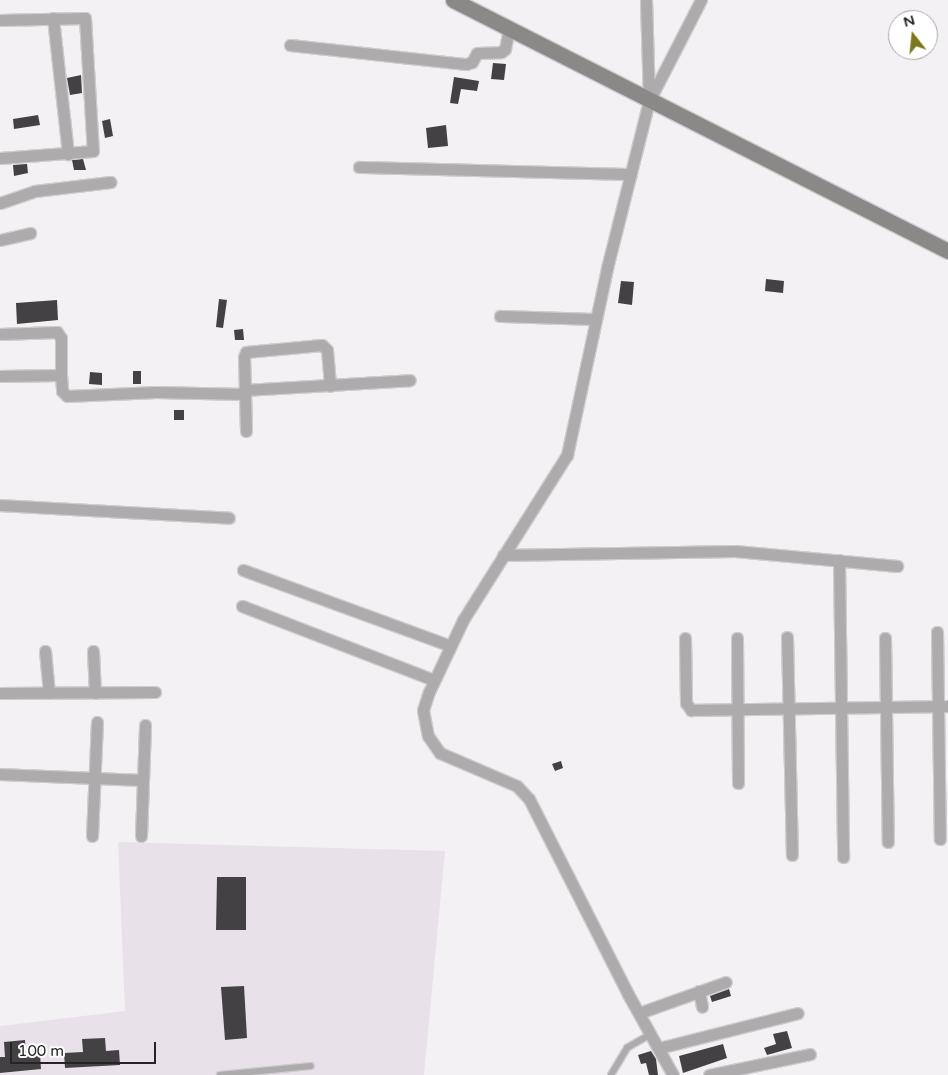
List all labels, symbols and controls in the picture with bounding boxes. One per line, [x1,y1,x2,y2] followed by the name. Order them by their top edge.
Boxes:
[888,10,938,60] north arrow
[901,11,917,31] text: N
[12,1032,159,1064] scale bar
[18,1042,64,1060] text: 100 m

